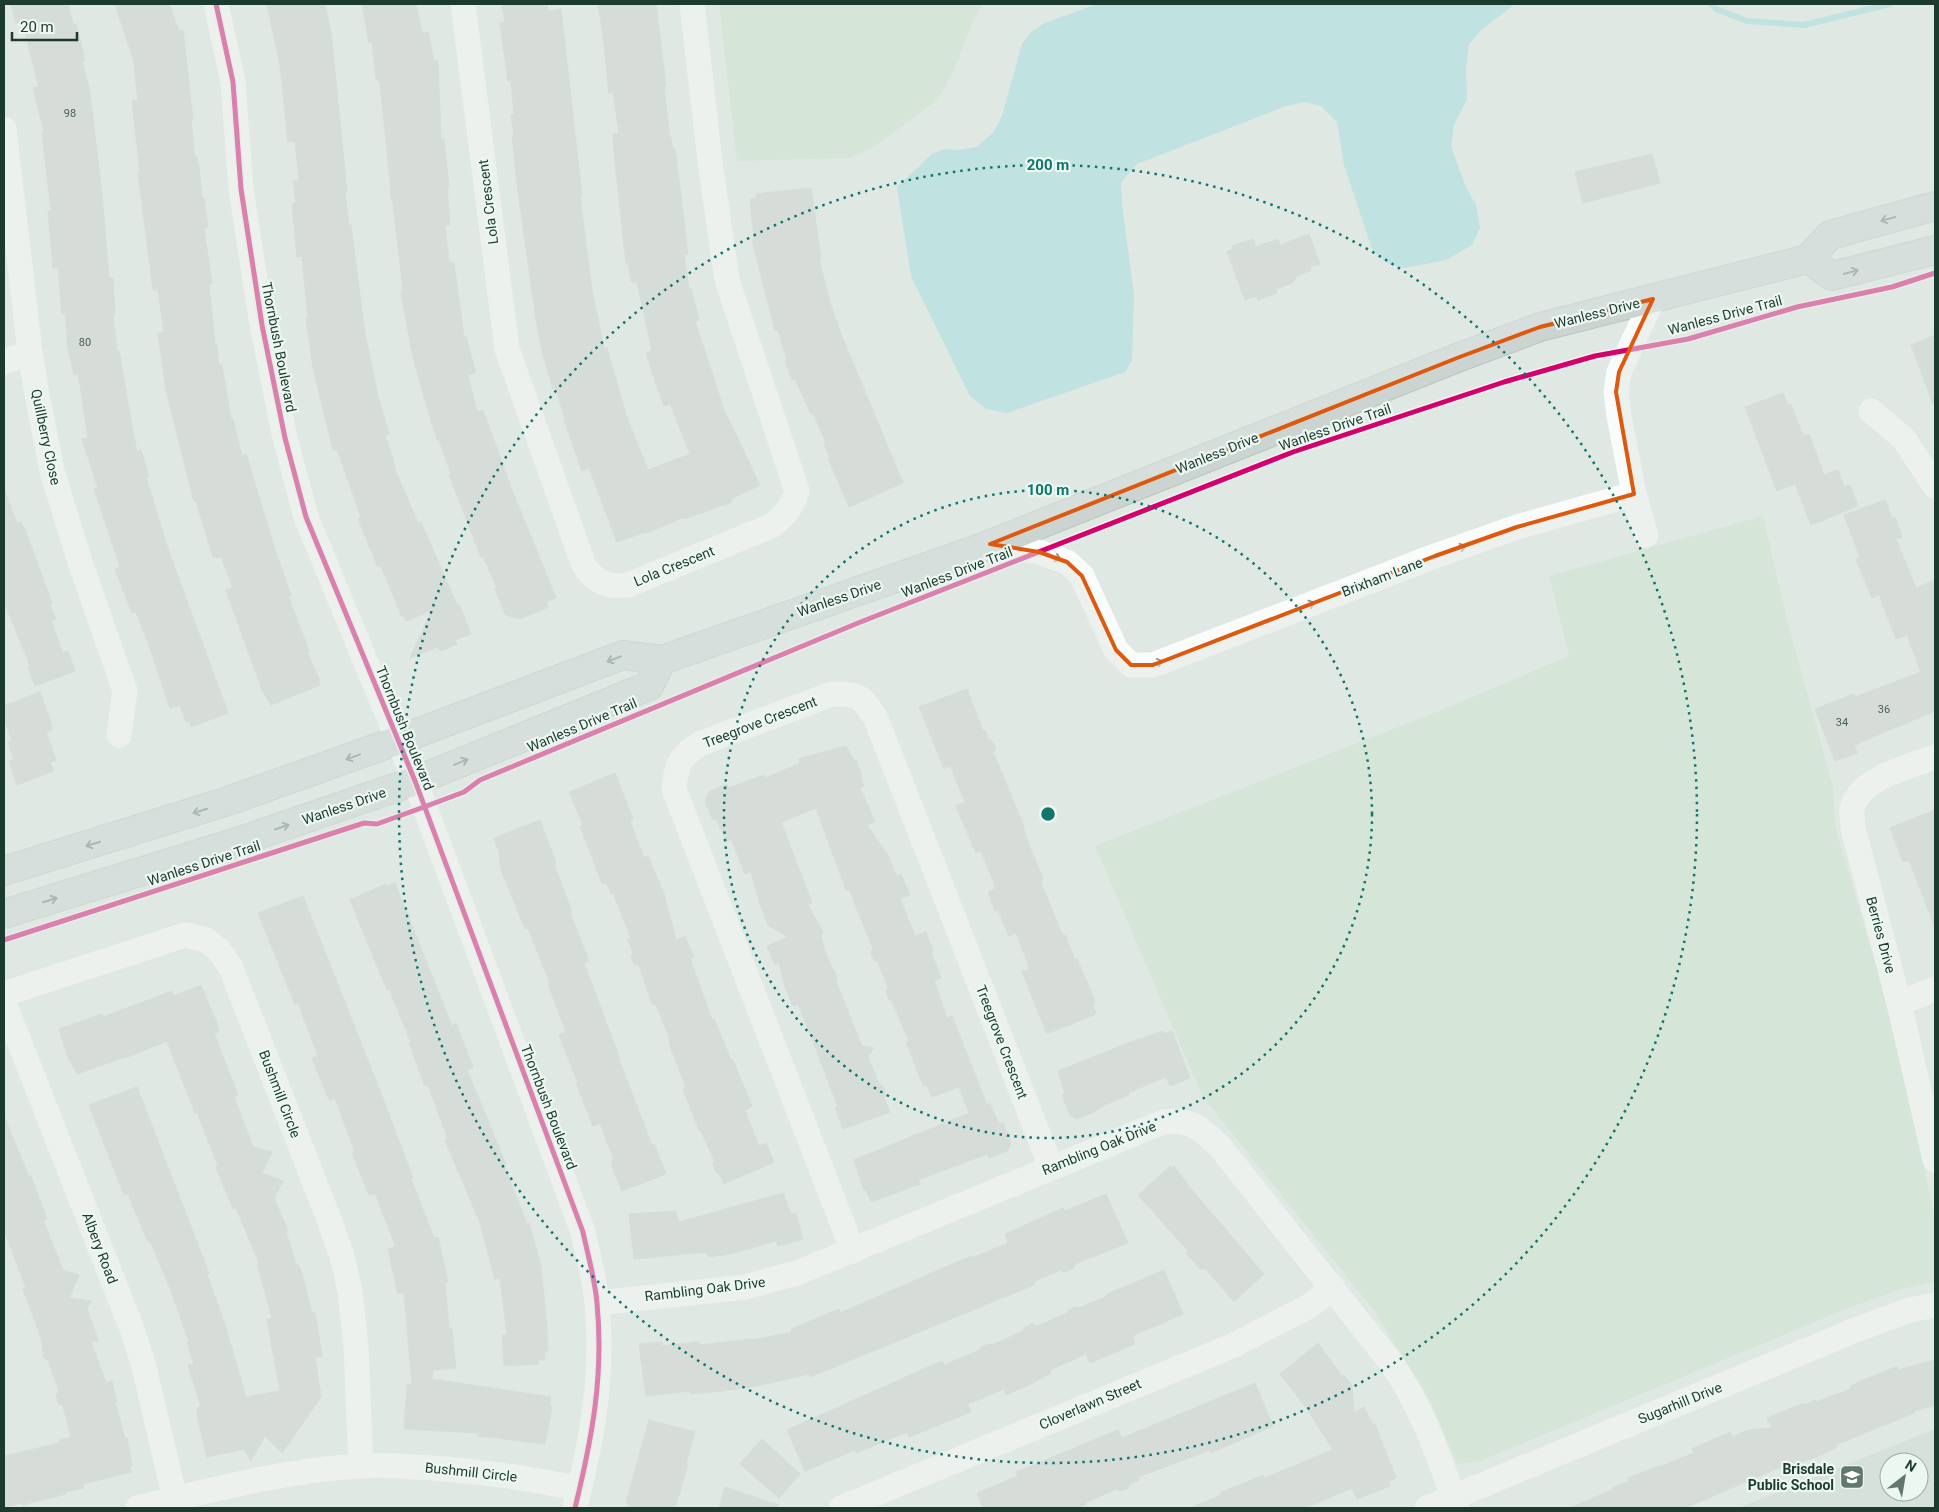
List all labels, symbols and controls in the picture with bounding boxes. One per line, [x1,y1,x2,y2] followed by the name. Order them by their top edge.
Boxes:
[12,10,78,42] scale bar
[20,18,54,36] text: 20 m
[64,107,76,120] house number: 98
[1027,156,1069,174] text: 200 m
[475,158,501,245] street label: Lola Crescent
[1881,214,1897,224] one-way arrow
[1842,267,1858,276] one-way arrow
[259,280,299,414] street label: Thornbush Boulevard
[1666,292,1784,338] street label: Wanless Drive Trail
[1552,295,1642,331] street label: Wanless Drive
[79,336,91,349] house number: 80
[28,388,64,486] street label: Quillberry Close
[1277,400,1393,454] street label: Wanless Drive Trail
[1173,429,1261,477] street label: Wanless Drive
[1027,481,1069,499] text: 100 m
[631,542,717,589] street label: Lola Crescent
[1451,542,1467,552] one-way arrow
[899,543,1015,601] street label: Wanless Drive Trail
[1046,553,1062,562] one-way arrow
[1339,554,1425,600] street label: Brixham Lane
[795,576,883,620] street label: Wanless Drive
[1300,600,1315,609] one-way arrow
[607,655,623,664] one-way arrow
[1148,658,1164,667] one-way arrow
[373,664,437,792] street label: Thornbush Boulevard
[701,693,820,751] street label: Treegrove Crescent
[525,695,639,755] street label: Wanless Drive Trail
[1878,703,1890,716] house number: 36
[1836,716,1848,729] house number: 34
[346,753,361,762] one-way arrow
[453,757,468,767] one-way arrow
[300,784,388,828] street label: Wanless Drive
[1039,805,1057,823] centre of rings
[192,806,208,816] one-way arrow
[274,822,289,831] one-way arrow
[146,837,262,889] street label: Wanless Drive Trail
[85,840,101,850] one-way arrow
[42,894,58,904] one-way arrow
[1863,895,1899,975] street label: Berries Drive
[973,983,1031,1102] street label: Treegrove Crescent
[518,1042,580,1172] street label: Thornbush Boulevard
[256,1048,304,1140] street label: Bushmill Circle
[1040,1118,1158,1178] street label: Rambling Oak Drive
[79,1210,121,1286] street label: Albery Road
[644,1274,766,1304] street label: Rambling Oak Drive
[1037,1375,1144,1433] street label: Cloverlawn Street
[1636,1379,1724,1427] street label: Sugarhill Drive
[1879,1452,1929,1502] north arrow
[1902,1456,1919,1475] text: N
[424,1459,518,1485] street label: Bushmill Circle
[1748,1461,1834,1493] place label: Brisdale Public School
[1839,1464,1865,1490] school or university icon: Brisdale Public School

